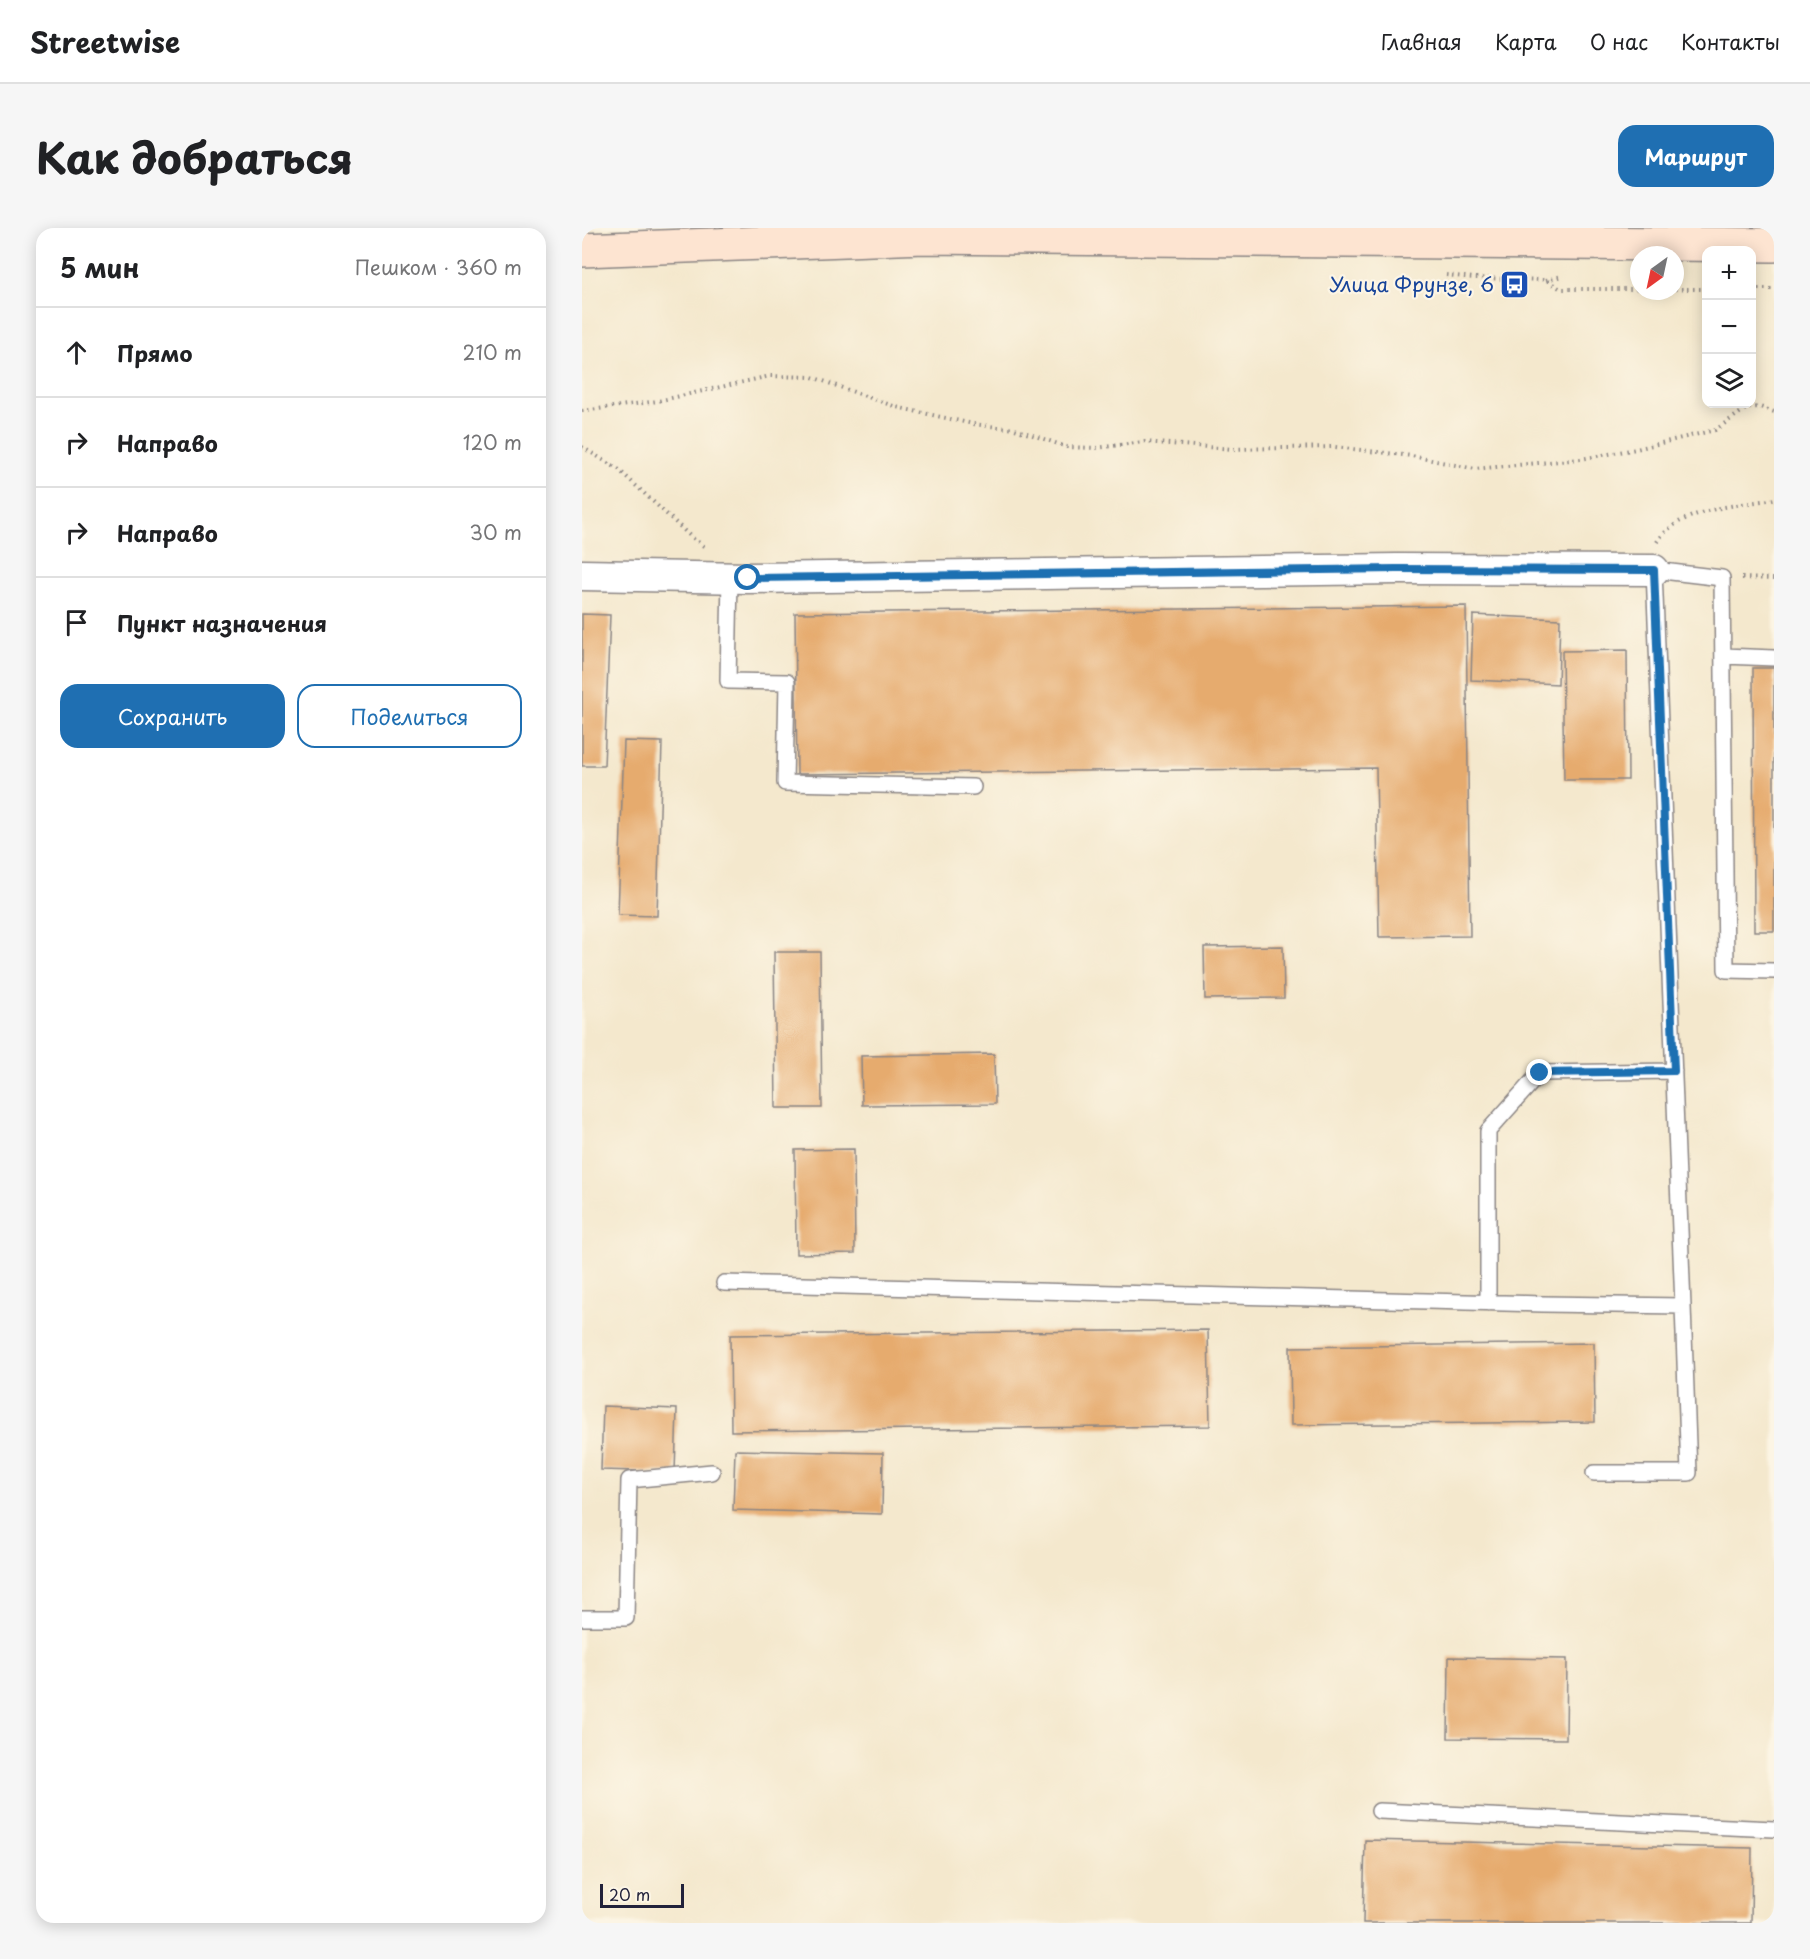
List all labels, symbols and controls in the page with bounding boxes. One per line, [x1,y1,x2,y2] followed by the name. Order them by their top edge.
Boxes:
[30,20,180,63] text: Streetwise
[1381,25,1462,57] text: Главная
[1495,25,1557,57] text: Карта
[1590,25,1648,57] text: О нас
[1681,25,1780,57] text: Контакты
[36,125,353,188] text: Как добраться
[1618,125,1774,187] button: Маршрут
[1630,246,1684,300] north arrow
[1702,246,1756,408] map controls
[1702,246,1756,300] button: +
[60,248,139,287] text: 5 мин
[355,252,522,282] text: Пешком · 360 m
[1329,269,1494,299] place label: Улица Фрунзе, 6
[1499,269,1531,301] bus stop icon: Улица Фрунзе, 6
[1702,300,1756,354] button: −
[60,336,93,369] icon: ahead
[117,336,192,369] text: Прямо
[463,337,522,367] text: 210 m
[1702,354,1756,408] button: layers
[60,426,93,459] icon: right
[117,426,218,459] text: Направо
[463,427,522,457] text: 120 m
[60,516,93,549] icon: right
[117,516,218,549] text: Направо
[469,517,522,547] text: 30 m
[734,564,760,590] route start
[60,606,93,639] icon: arrive
[117,606,327,639] text: Пункт назначения
[60,684,285,748] button: Сохранить
[297,684,522,748] button: Поделиться
[1526,1059,1552,1085] route end
[600,1881,684,1908] scale bar
[609,1882,650,1906] text: 20 m

